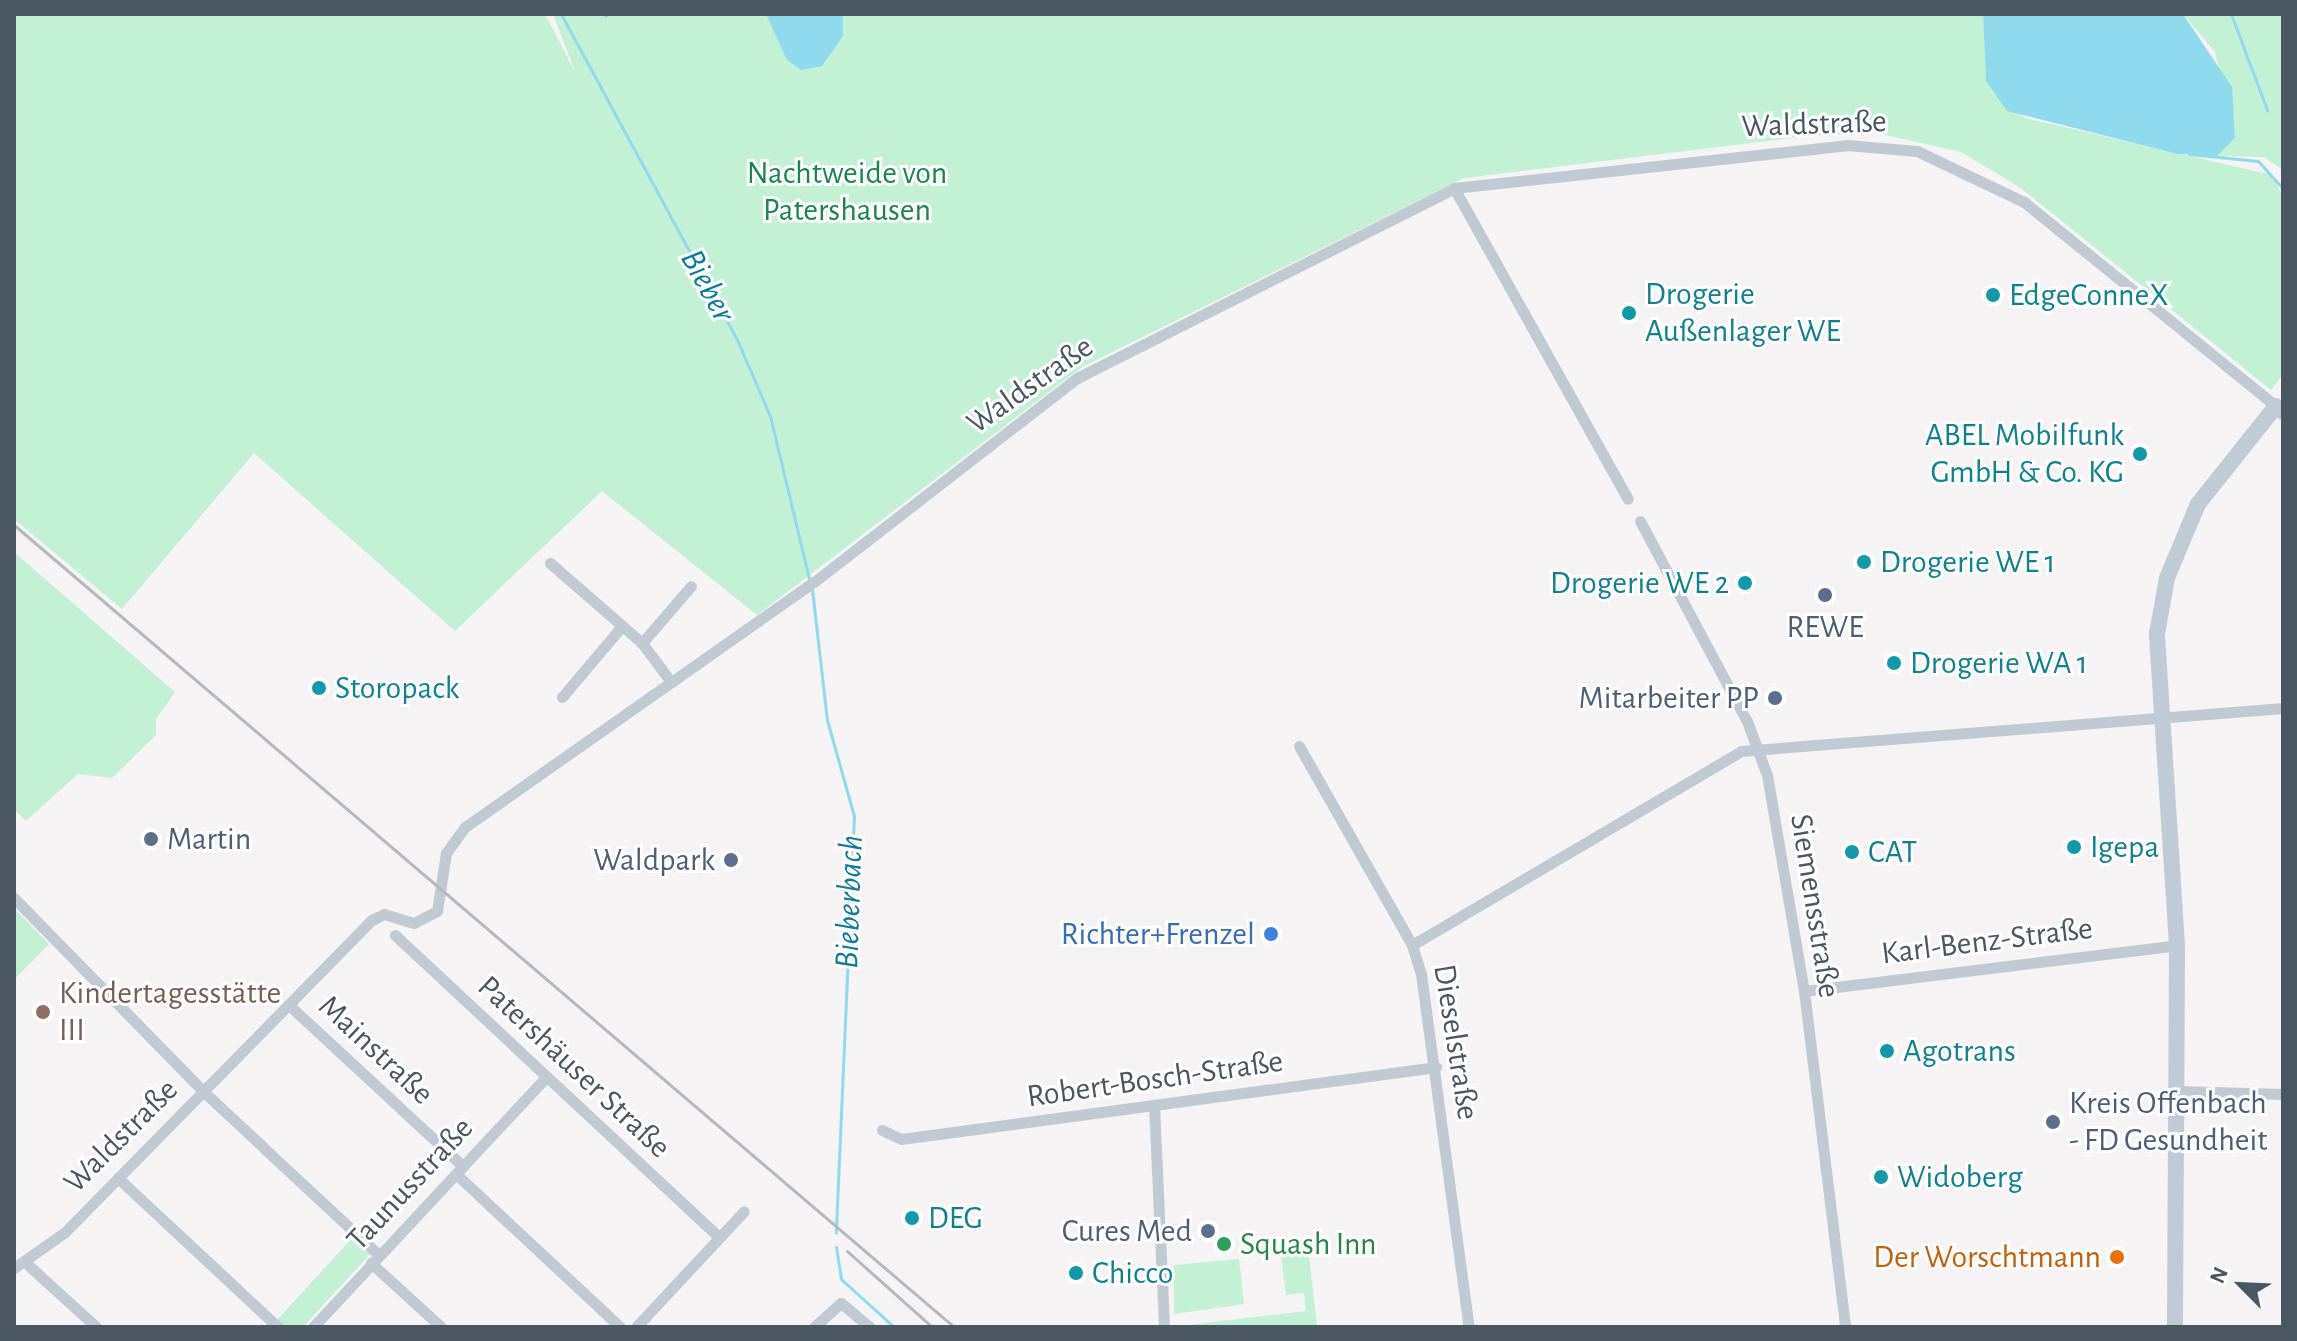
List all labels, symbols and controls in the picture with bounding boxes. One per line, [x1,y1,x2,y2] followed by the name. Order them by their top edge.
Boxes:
[1741,102,1887,146] street label: Waldstraße
[747,155,947,230] park label: Nachtweide von Patershausen
[671,243,743,329] water label: Bieber
[1645,276,1841,351] place label: Drogerie Außenlager WE
[2009,276,2168,314] place label: EdgeConneX
[1984,286,2002,304] marker: EdgeConneX
[1620,304,1638,322] marker: Drogerie Außenlager WE
[959,328,1101,442] street label: Waldstraße
[1925,417,2124,492] place label: ABEL Mobilfunk GmbH & Co. KG
[2131,445,2149,463] marker: ABEL Mobilfunk GmbH & Co. KG
[1880,543,2055,581] place label: Drogerie WE 1
[1855,553,1873,571] marker: Drogerie WE 1
[1550,564,1729,602] place label: Drogerie WE 2
[1736,574,1754,592] marker: Drogerie WE 2
[1816,586,1834,604] marker: REWE
[1786,608,1864,646] place label: REWE
[1910,644,2088,682] place label: Drogerie WA 1
[1885,654,1903,672] marker: Drogerie WA 1
[335,669,459,707] place label: Storopack
[310,679,328,697] marker: Storopack
[1579,679,1759,717] place label: Mitarbeiter PP
[1766,689,1784,707] marker: Mitarbeiter PP
[1782,811,1848,1001] street label: Siemensstraße
[167,820,251,858] place label: Martin
[2090,828,2159,866] place label: Igepa
[142,830,160,848] marker: Martin
[1868,833,1917,871] place label: CAT
[827,834,873,970] water label: Bieberbach
[2065,838,2083,856] marker: Igepa
[593,841,715,879] place label: Waldpark
[1843,843,1861,861] marker: CAT
[722,851,740,869] marker: Waldpark
[1879,909,2095,973] street label: Karl-Benz-Straße
[1061,915,1255,953] place label: Richter+Frenzel
[1262,925,1280,943] marker: Richter+Frenzel
[1425,961,1487,1123] street label: Dieselstraße
[470,968,678,1166] street label: Patershäuser Straße
[59,975,281,1050] place label: Kindertagesstätte III
[311,987,441,1113] street label: Mainstraße
[34,1003,52,1021] marker: Kindertagesstätte III
[1903,1032,2016,1070] place label: Agotrans
[1024,1042,1286,1116] street label: Robert-Bosch-Straße
[1878,1042,1896,1060] marker: Agotrans
[56,1071,186,1201] street label: Waldstraße
[2069,1085,2268,1160] place label: Kreis Offenbach - FD Gesundheit
[339,1109,481,1259] street label: Taunusstraße
[2044,1113,2062,1131] marker: Kreis Offenbach - FD Gesundheit
[1897,1158,2023,1196] place label: Widoberg
[1872,1168,1890,1186] marker: Widoberg
[928,1199,983,1237] place label: DEG
[903,1209,921,1227] marker: DEG
[1062,1212,1192,1250] place label: Cures Med
[1199,1222,1217,1240] marker: Cures Med
[1240,1225,1377,1263] place label: Squash Inn
[1215,1235,1233,1253] marker: Squash Inn
[1873,1238,2101,1276] place label: Der Worschtmann
[2201,1245,2281,1325] north arrow
[2108,1248,2126,1266] marker: Der Worschtmann
[1092,1254,1173,1292] place label: Chicco
[1067,1264,1085,1282] marker: Chicco
[2206,1264,2232,1287] text: N

